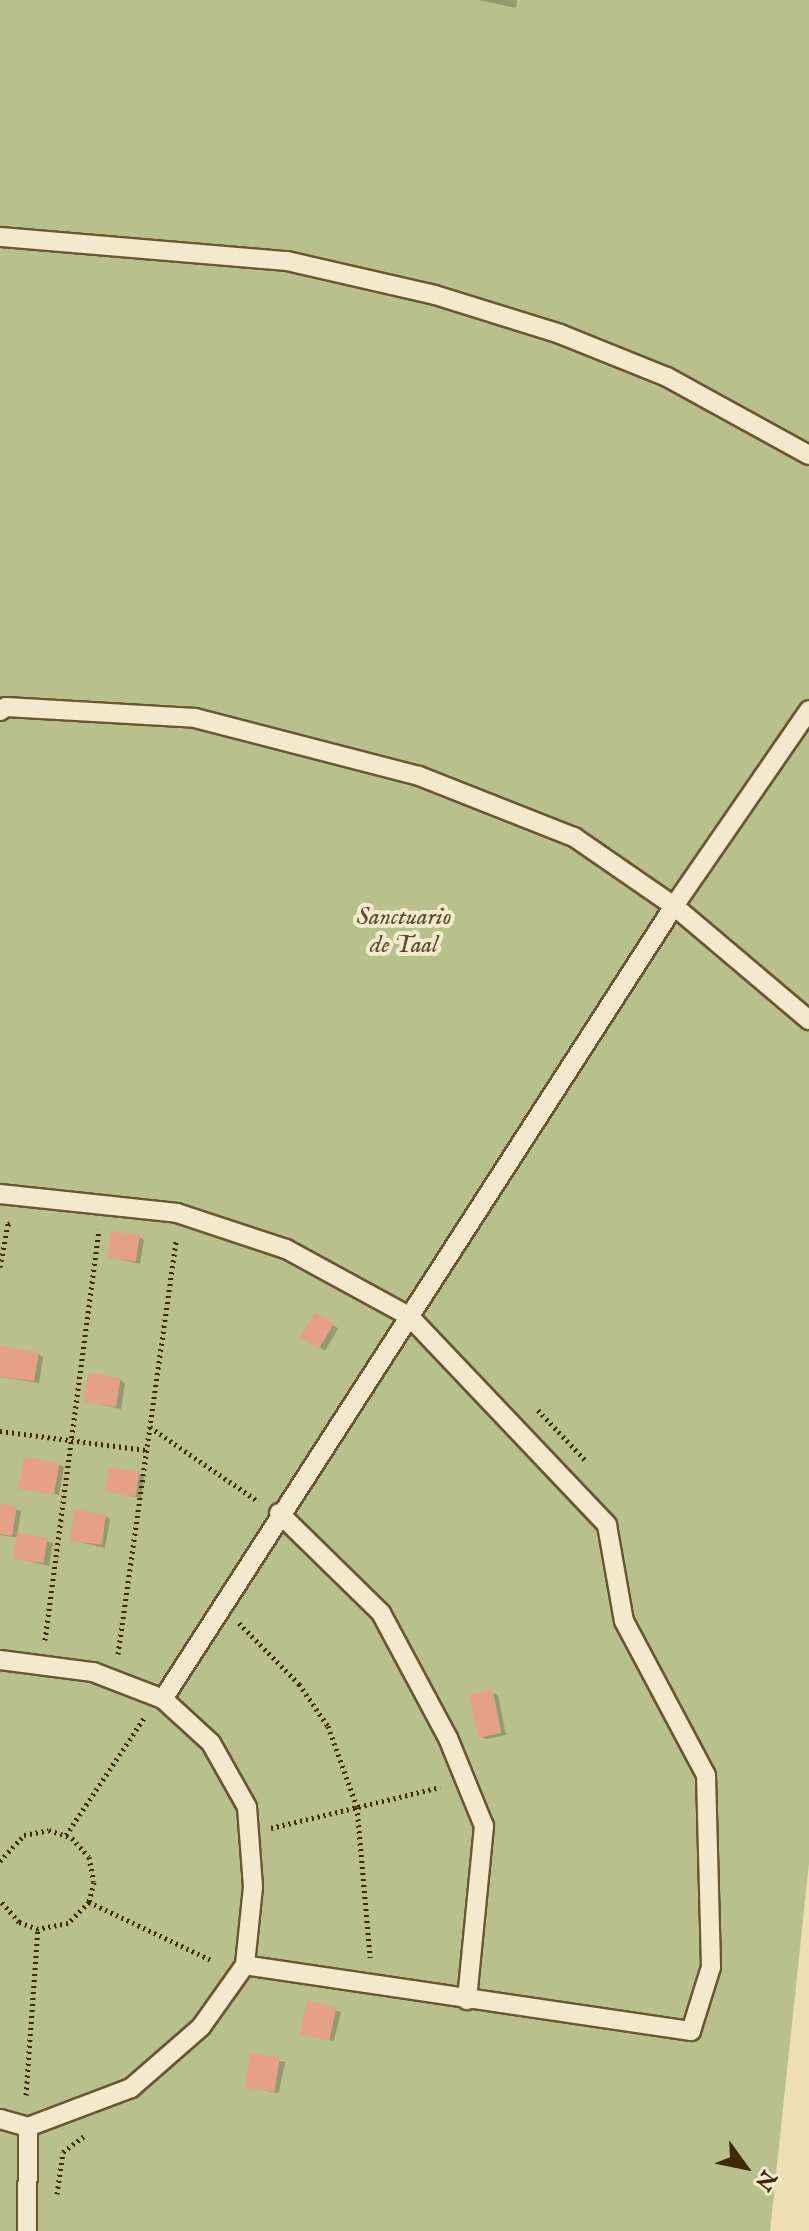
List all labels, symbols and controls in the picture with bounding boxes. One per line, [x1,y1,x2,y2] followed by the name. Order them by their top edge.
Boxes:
[357,904,451,960] park label: Sanctuario de Taal
[705,2127,785,2207] north arrow
[748,2164,782,2196] text: N

